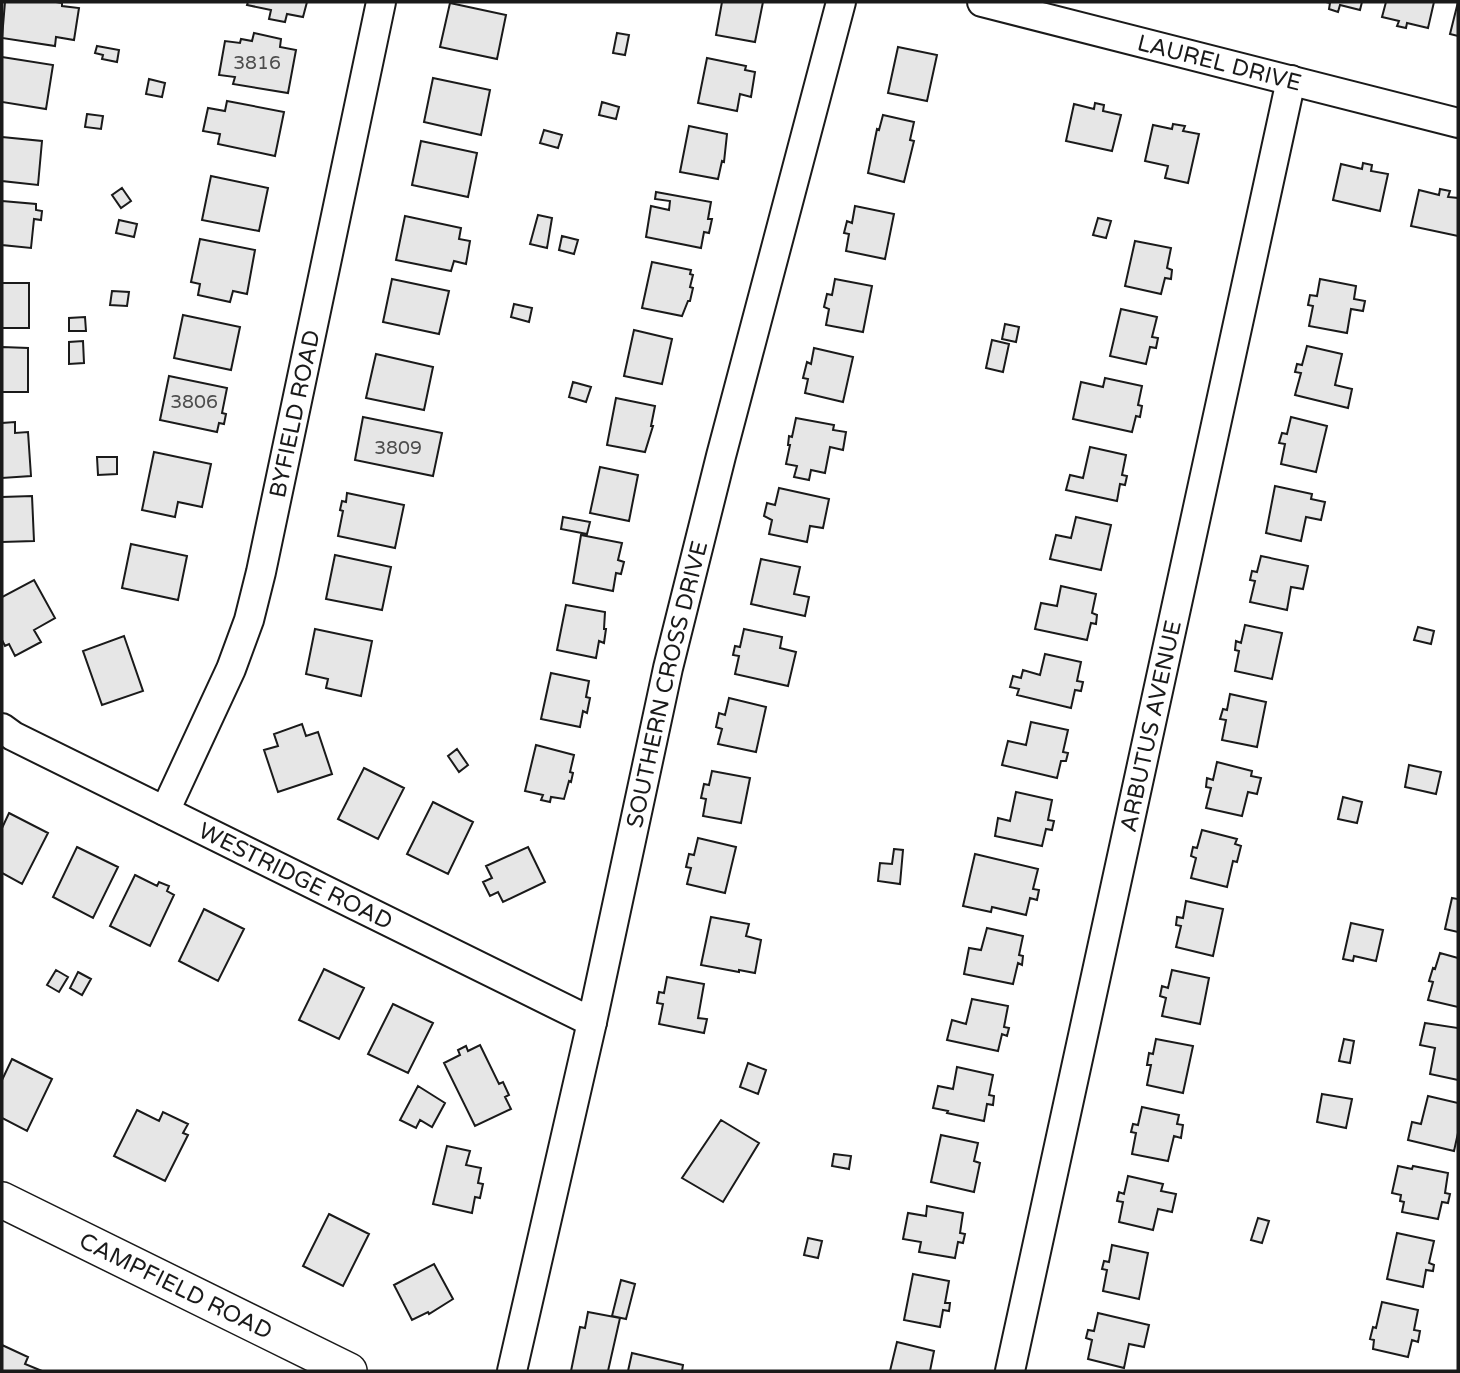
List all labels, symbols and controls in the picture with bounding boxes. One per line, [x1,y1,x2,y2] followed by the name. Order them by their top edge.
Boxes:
[1134,29,1304,98] street label: LAUREL DRIVE
[233,52,281,74] house number: 3816
[264,327,327,500] street label: BYFIELD ROAD
[170,391,218,413] house number: 3806
[374,437,422,459] house number: 3809
[621,538,714,830] street label: SOUTHERN CROSS DRIVE
[1115,618,1188,835] street label: ARBUTUS AVENUE
[194,817,397,936] street label: WESTRIDGE ROAD
[74,1227,277,1346] street label: CAMPFIELD ROAD

